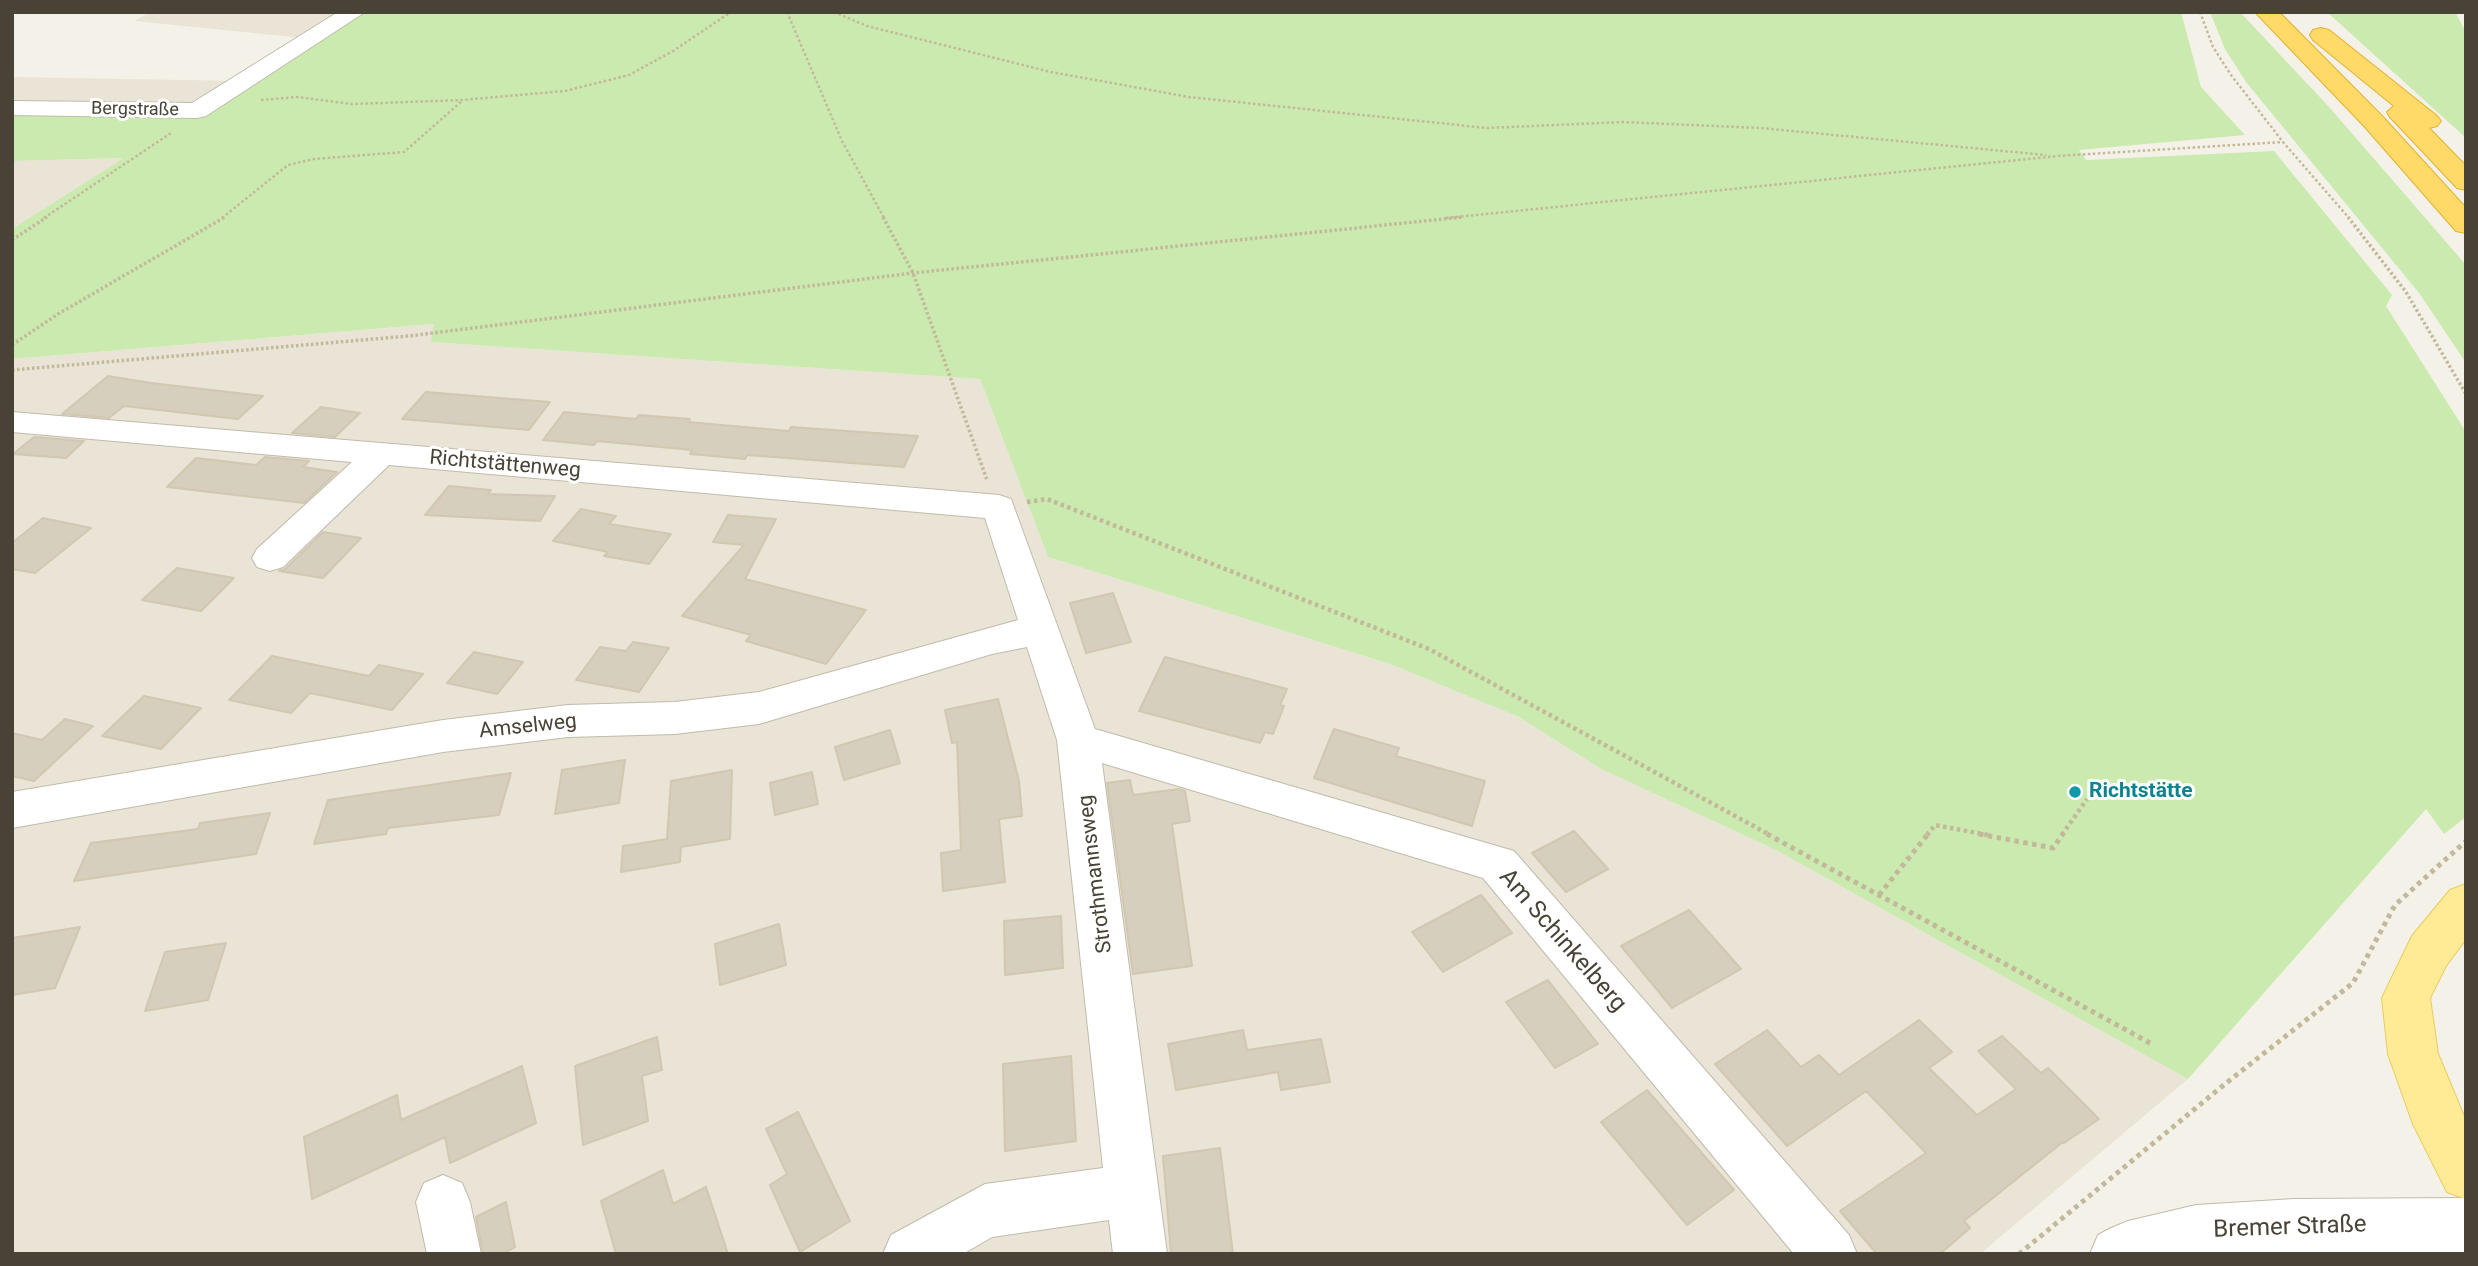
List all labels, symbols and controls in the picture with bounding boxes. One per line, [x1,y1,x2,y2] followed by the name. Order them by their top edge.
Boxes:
[91,98,179,122] street label: Bergstraße
[428,446,582,484] street label: Richtstättenweg
[478,709,578,745] street label: Amselweg
[2089,779,2193,805] place label: Richtstätte
[2067,784,2083,800] marker: Richtstätte
[1074,793,1118,955] street label: Strothmannsweg
[1492,864,1632,1018] street label: Am Schinkelberg
[2213,1211,2367,1245] street label: Bremer Straße

